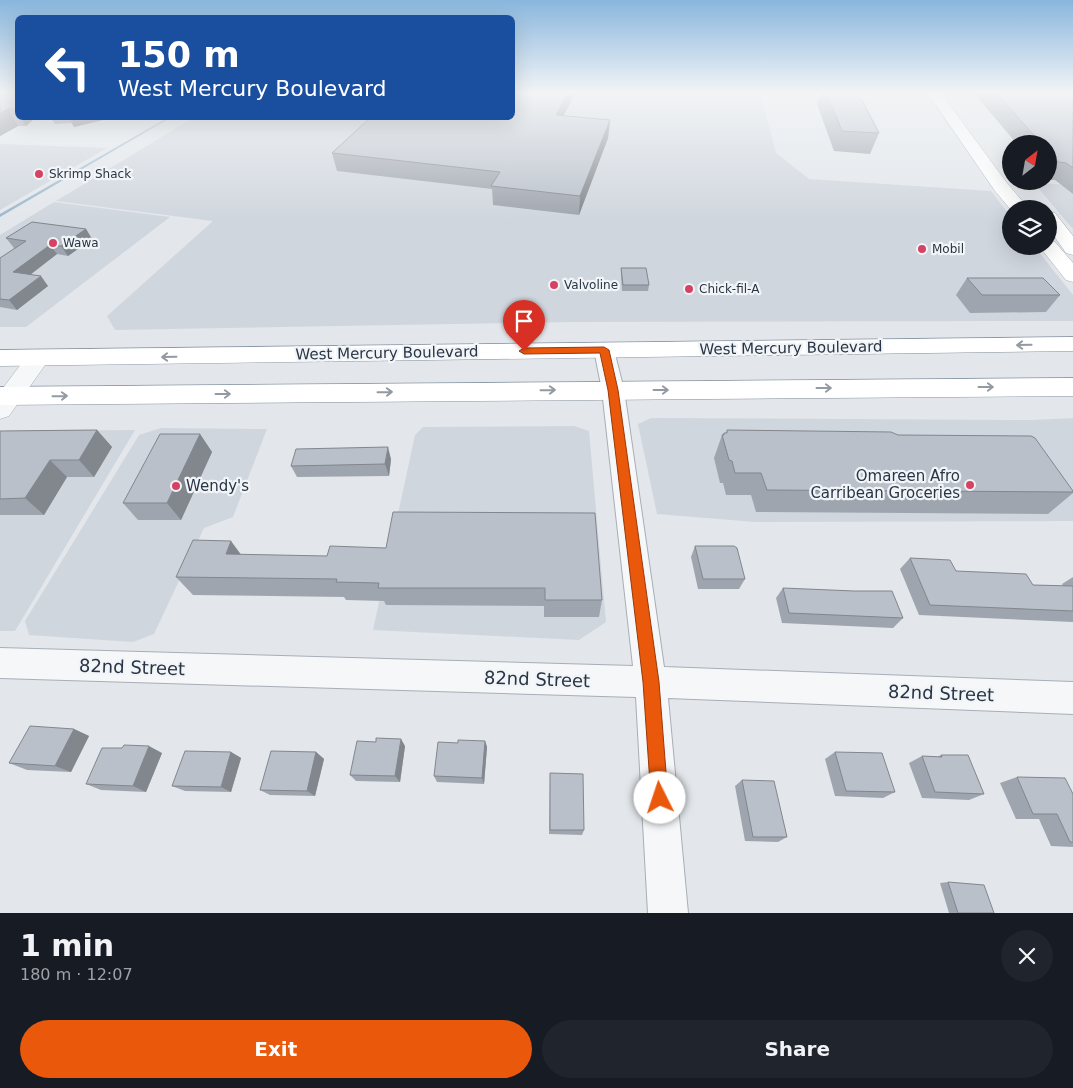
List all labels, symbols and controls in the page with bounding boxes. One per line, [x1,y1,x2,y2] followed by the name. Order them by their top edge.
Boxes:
[35,35,100,100] icon: left
[118,35,240,75] text: 150 m
[118,76,387,101] text: West Mercury Boulevard
[1002,135,1058,190] north arrow
[1002,135,1057,255] map controls
[49,167,131,181] place label: Skrimp Shack
[33,168,45,180] marker: Skrimp Shack
[1002,200,1057,255] button: layers
[63,236,99,250] place label: Wawa
[47,237,59,249] marker: Wawa
[932,242,964,256] place label: Mobil
[916,243,928,255] marker: Mobil
[564,278,618,292] place label: Valvoline
[548,279,560,291] marker: Valvoline
[699,282,760,296] place label: Chick-fil-A
[683,283,695,295] marker: Chick-fil-A
[503,300,545,351] pin
[510,307,538,335] icon: arrive
[699,337,883,359] street label: West Mercury Boulevard
[1017,340,1033,350] one-way arrow
[295,342,479,364] street label: West Mercury Boulevard
[161,352,177,362] one-way arrow
[978,382,994,392] one-way arrow
[816,384,832,393] one-way arrow
[539,385,555,395] one-way arrow
[653,385,669,395] one-way arrow
[376,387,393,397] one-way arrow
[214,389,230,399] one-way arrow
[52,391,68,401] one-way arrow
[810,467,960,502] place label: Omareen Afro Carribean Groceries
[186,477,249,495] place label: Wendy's
[964,479,976,491] marker: Omareen Afro Carribean Groceries
[170,480,182,492] marker: Wendy's
[79,655,185,679] street label: 82nd Street
[484,667,590,691] street label: 82nd Street
[888,681,994,705] street label: 82nd Street
[633,771,685,823] position arrow
[20,928,114,963] text: 1 min
[1001,930,1053,982] button: close
[20,965,133,984] text: 180 m · 12:07
[20,1020,532,1078] button: Exit
[542,1020,1053,1078] button: Share

